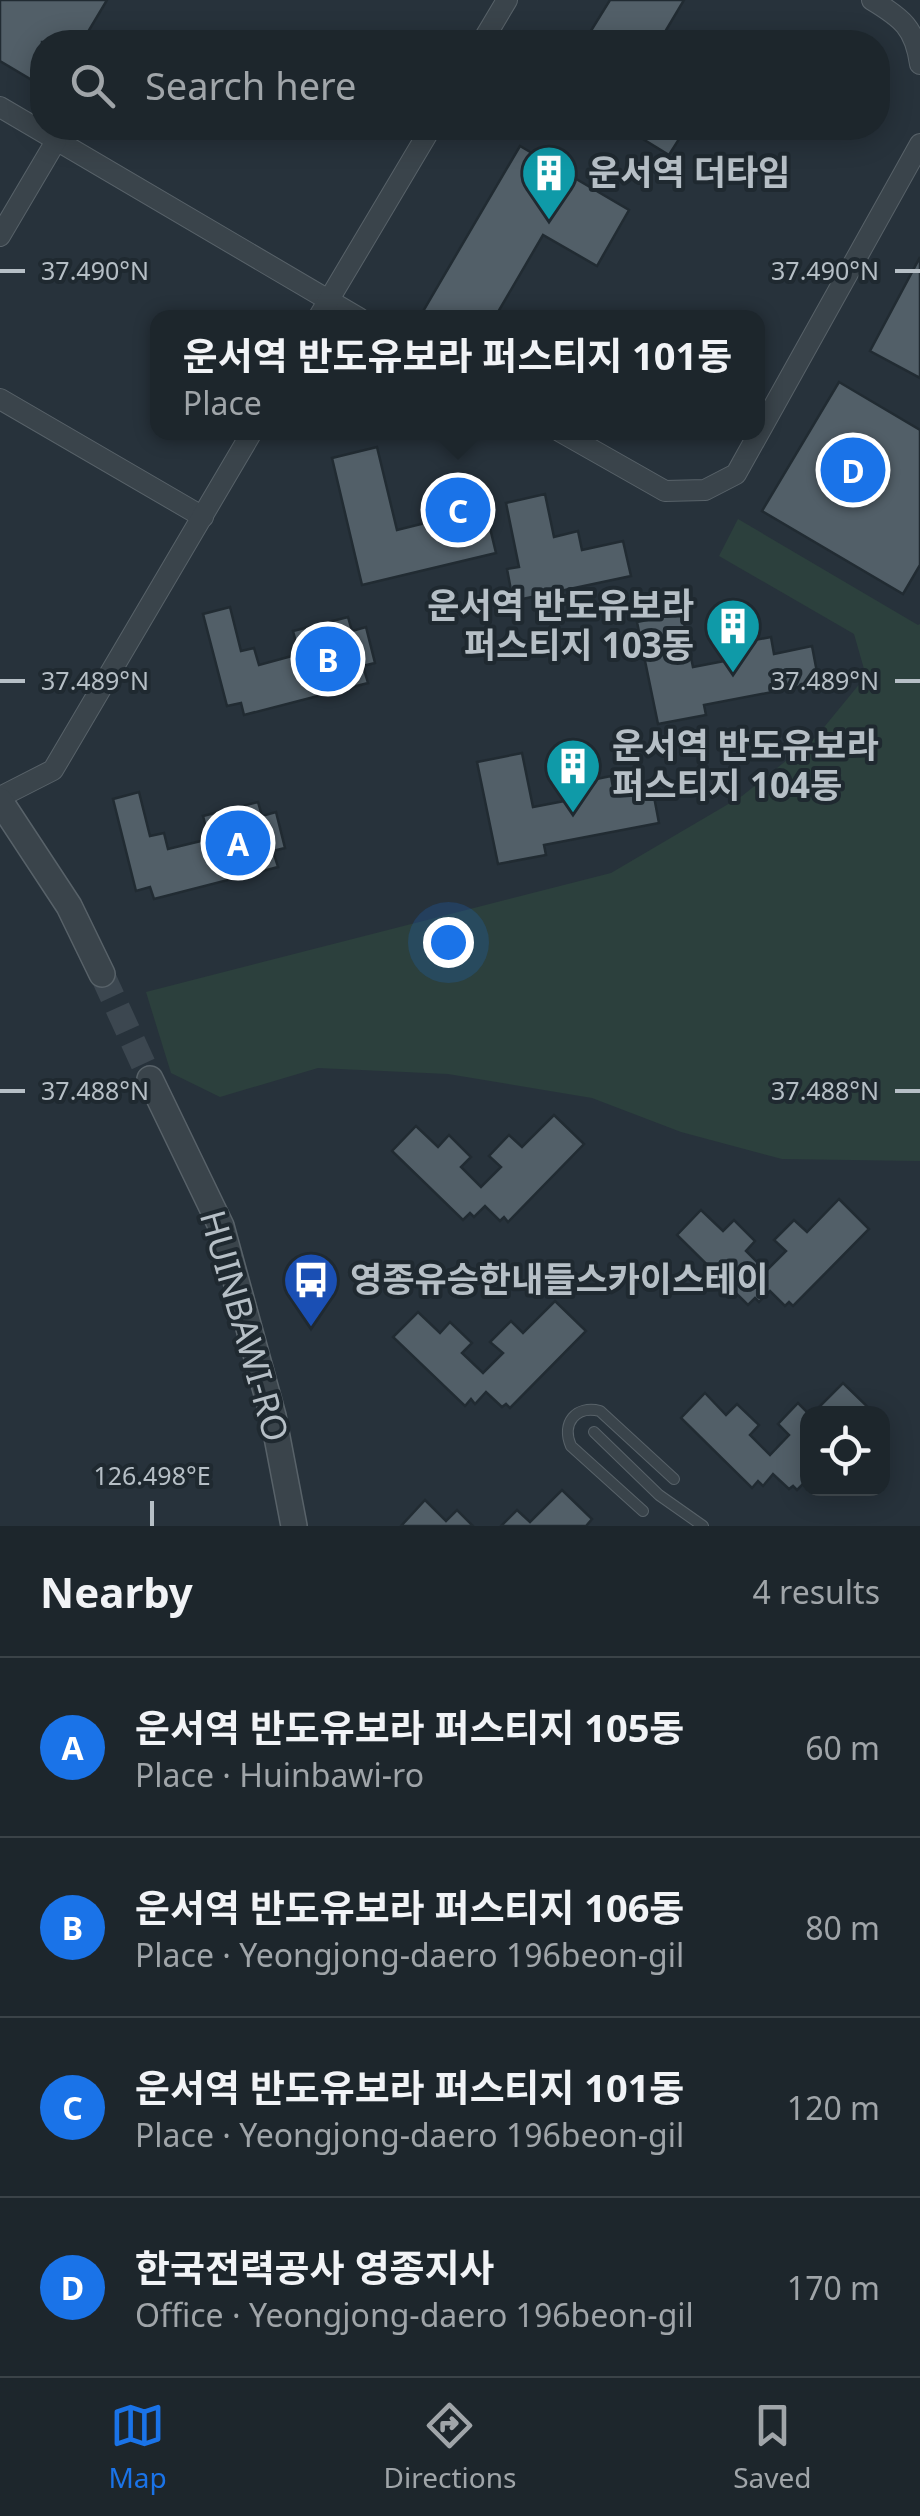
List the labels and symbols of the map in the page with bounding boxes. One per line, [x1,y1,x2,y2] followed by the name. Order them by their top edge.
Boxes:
[519,143,579,222] building icon: 운서역 더타임
[588,148,790,195] place label: 운서역 더타임
[41,253,149,287] text: 37.490°N
[771,253,879,287] text: 37.490°N
[820,432,886,508] pin: D
[426,472,490,548] pin: C
[427,581,694,668] place label: 운서역 반도유보라 퍼스티지 103동
[703,596,763,675] building icon: 운서역 반도유보라 퍼스티지 103동
[296,622,360,696] pin: B
[41,663,149,697] text: 37.489°N
[771,663,879,697] text: 37.489°N
[612,721,879,808] place label: 운서역 반도유보라 퍼스티지 104동
[543,736,603,815] building icon: 운서역 반도유보라 퍼스티지 104동
[206,806,270,880] pin: A
[423,917,474,968] your location
[41,1073,149,1107] text: 37.488°N
[771,1073,879,1107] text: 37.488°N
[190,1204,301,1447] street label: HUINBAWI-RO
[281,1250,341,1329] bus stop icon: 영종유승한내들스카이스테이
[350,1255,769,1302] place label: 영종유승한내들스카이스테이
[93,1458,211,1492] text: 126.498°E

